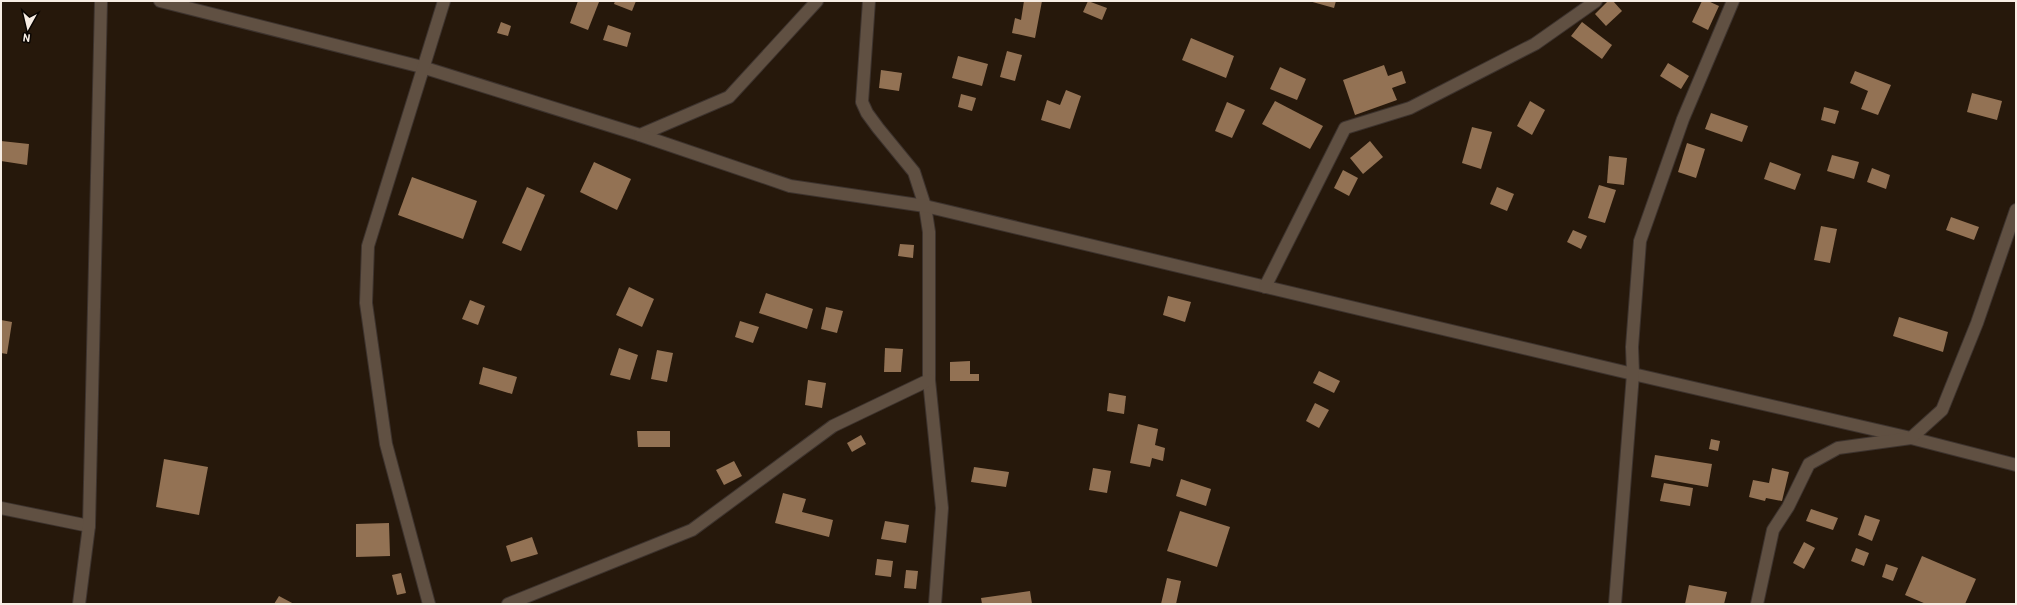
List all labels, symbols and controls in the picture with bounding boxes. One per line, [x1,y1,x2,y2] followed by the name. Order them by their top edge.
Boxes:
[8,8,48,48] north arrow
[22,31,31,45] text: N

